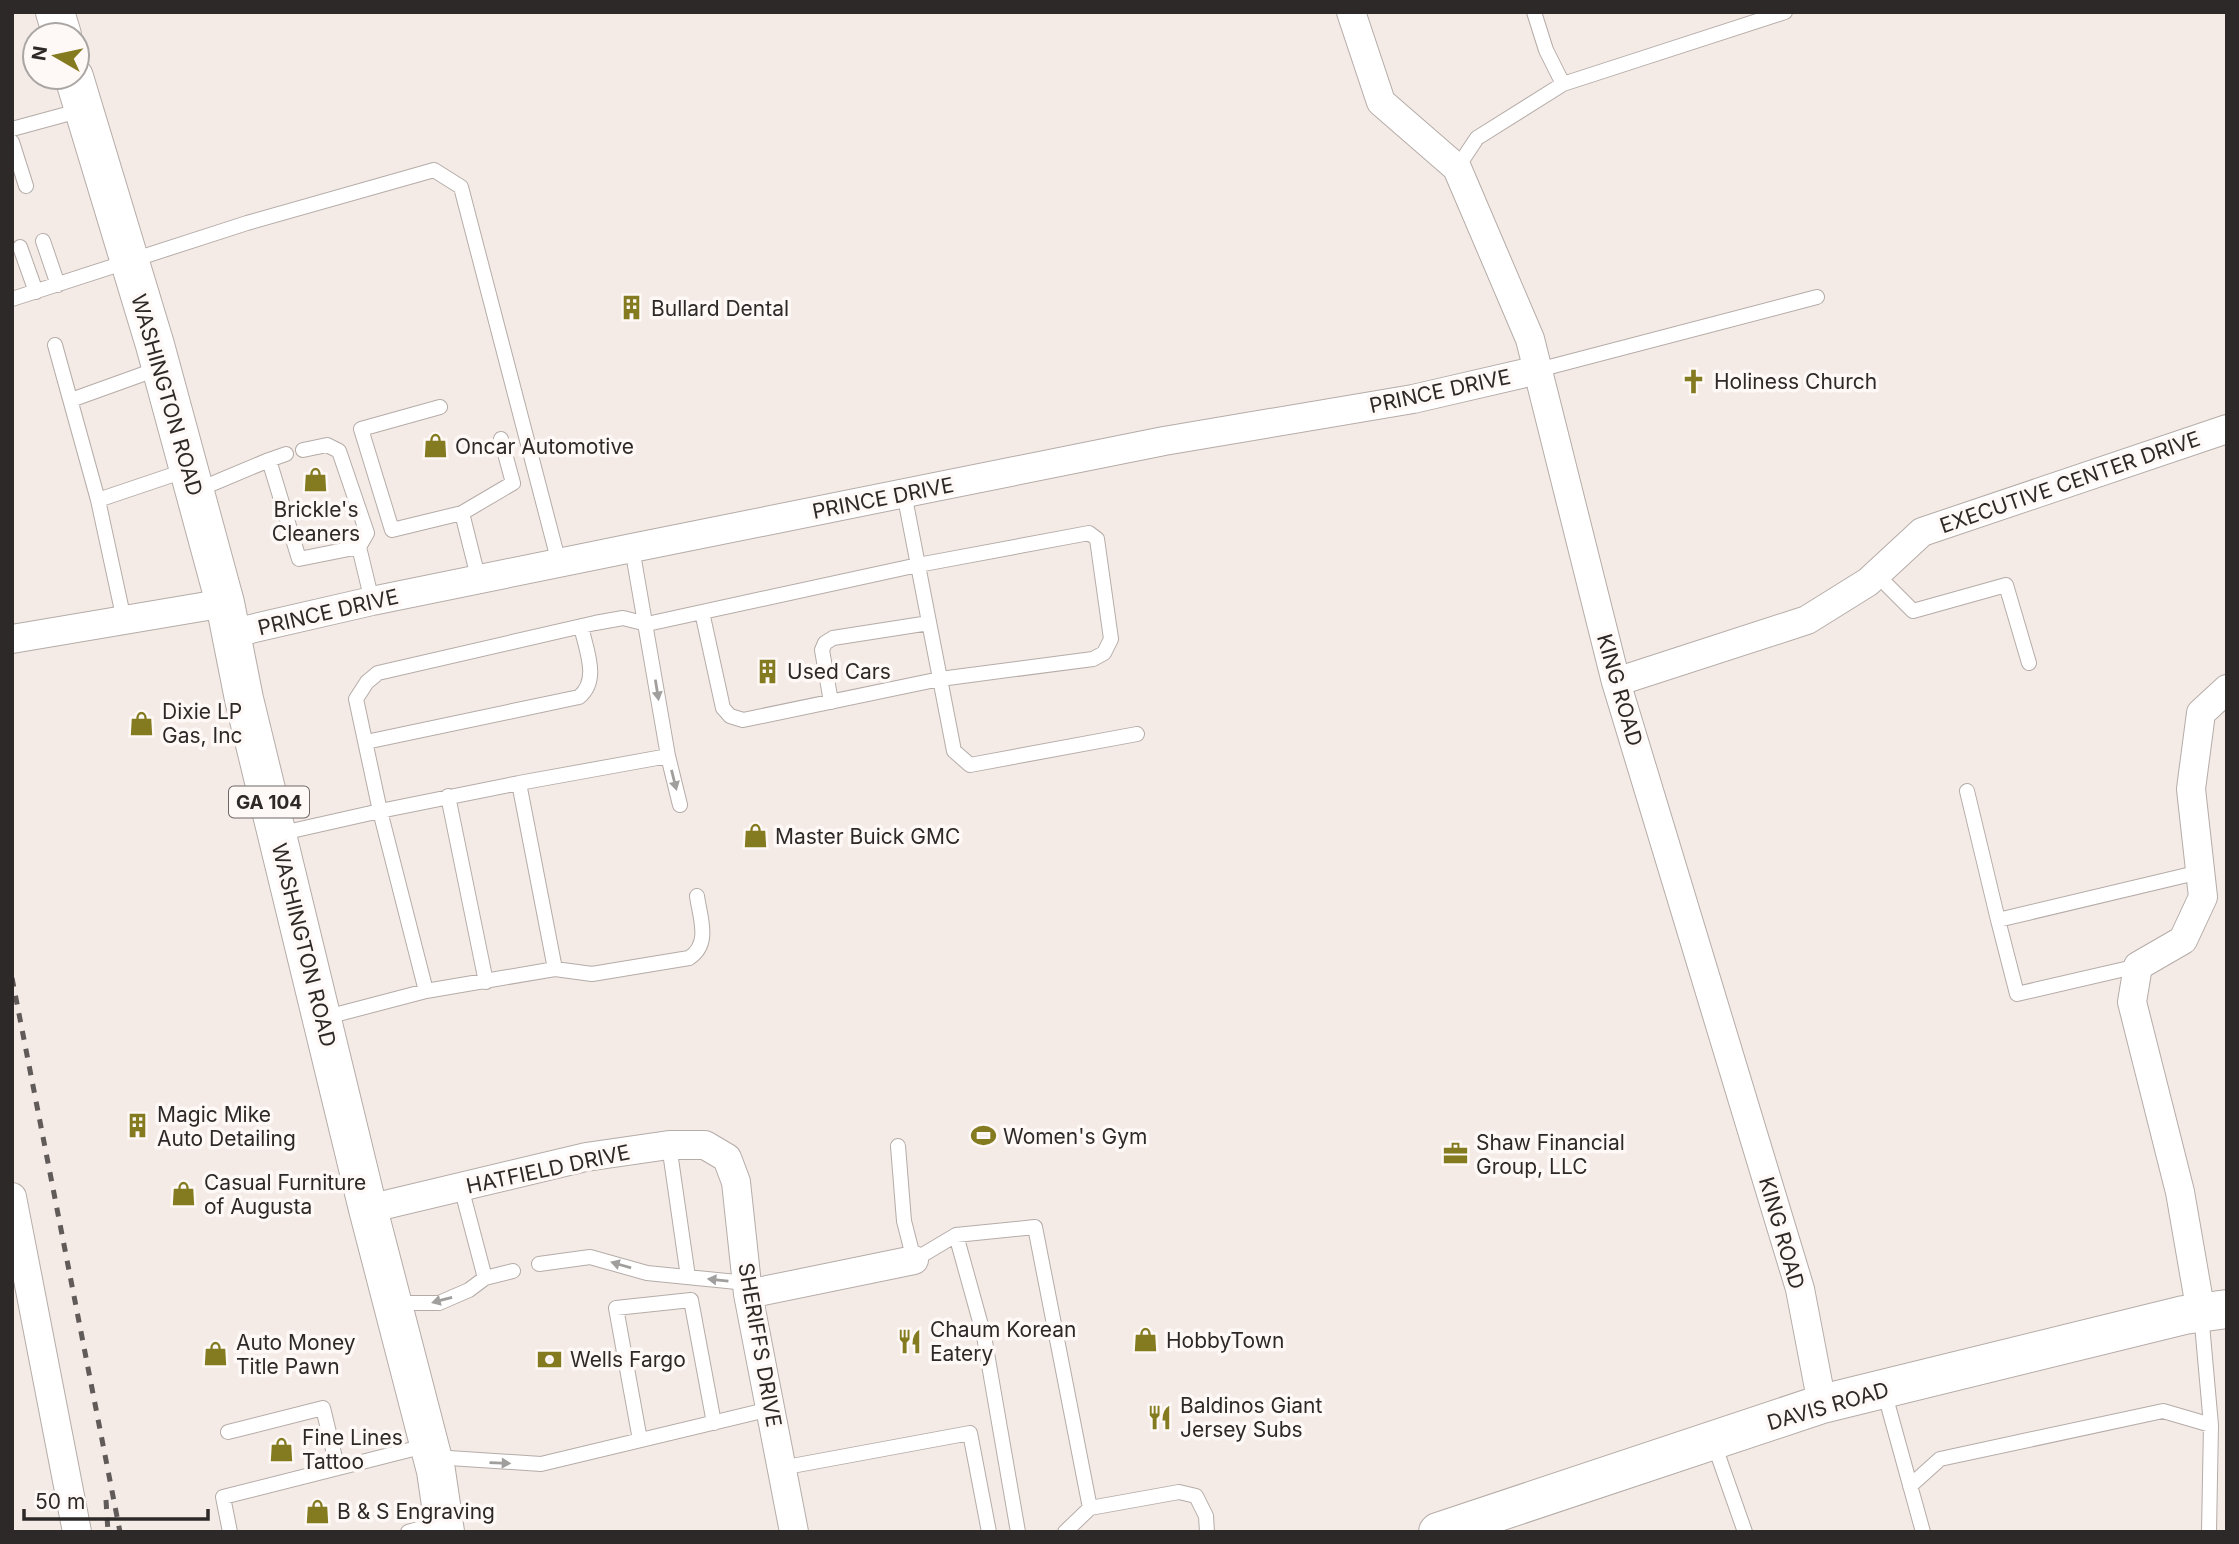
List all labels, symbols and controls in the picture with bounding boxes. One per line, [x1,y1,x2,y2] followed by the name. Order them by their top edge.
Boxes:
[21,21,91,91] north arrow
[27,44,52,62] text: N
[126,291,208,499] street label: WASHINGTON ROAD
[617,294,645,322] building icon: Bullard Dental
[651,296,789,321] place label: Bullard Dental
[1367,364,1513,418] street label: PRINCE DRIVE
[1680,367,1708,395] church icon: Holiness Church
[1714,369,1877,394] place label: Holiness Church
[1937,426,2203,538] street label: EXECUTIVE CENTER DRIVE
[421,432,449,460] shop icon: Oncar Automotive
[455,434,634,459] place label: Oncar Automotive
[302,466,330,494] shop icon: Brickle's Cleaners
[810,472,956,524] street label: PRINCE DRIVE
[272,497,360,546] place label: Brickle's Cleaners
[255,584,401,640] street label: PRINCE DRIVE
[1592,631,1648,749] street label: KING ROAD
[753,657,781,685] building icon: Used Cars
[787,659,891,684] place label: Used Cars
[652,679,663,701] one-way arrow
[162,699,243,748] place label: Dixie LP Gas, Inc
[128,709,156,737] shop icon: Dixie LP Gas, Inc
[669,770,680,792] one-way arrow
[229,786,309,818] road number: GA 104
[741,822,769,850] shop icon: Master Buick GMC
[775,824,960,849] place label: Master Buick GMC
[267,841,341,1049] street label: WASHINGTON ROAD
[157,1102,296,1151] place label: Magic Mike Auto Detailing
[123,1112,151,1140] building icon: Magic Mike Auto Detailing
[969,1122,997,1150] sports icon: Women's Gym
[1003,1124,1147,1149] place label: Women's Gym
[1476,1130,1625,1179] place label: Shaw Financial Group, LLC
[464,1139,632,1199] street label: HATFIELD DRIVE
[1442,1140,1470,1168] office icon: Shaw Financial Group, LLC
[204,1170,366,1219] place label: Casual Furniture of Augusta
[1754,1174,1810,1292] street label: KING ROAD
[170,1180,198,1208] shop icon: Casual Furniture of Augusta
[610,1260,631,1270] one-way arrow
[733,1261,787,1429] street label: SHERIFFS DRIVE
[706,1274,728,1285] one-way arrow
[430,1295,452,1306] one-way arrow
[930,1317,1076,1366] place label: Chaum Korean Eatery
[1132,1326,1160,1354] shop icon: HobbyTown
[896,1327,924,1355] restaurant icon: Chaum Korean Eatery
[1166,1328,1284,1353] place label: HobbyTown
[236,1330,356,1379] place label: Auto Money Title Pawn
[202,1340,230,1368] shop icon: Auto Money Title Pawn
[536,1345,564,1373] bank icon: Wells Fargo
[570,1347,686,1372] place label: Wells Fargo
[1764,1377,1892,1435] street label: DAVIS ROAD
[1180,1393,1323,1442] place label: Baldinos Giant Jersey Subs
[1146,1403,1174,1431] restaurant icon: Baldinos Giant Jersey Subs
[302,1425,403,1474] place label: Fine Lines Tattoo
[268,1435,296,1463] shop icon: Fine Lines Tattoo
[490,1457,512,1469] one-way arrow
[24,1478,208,1522] scale bar
[35,1489,85,1514] text: 50 m
[303,1497,331,1525] shop icon: B & S Engraving
[337,1499,495,1524] place label: B & S Engraving

